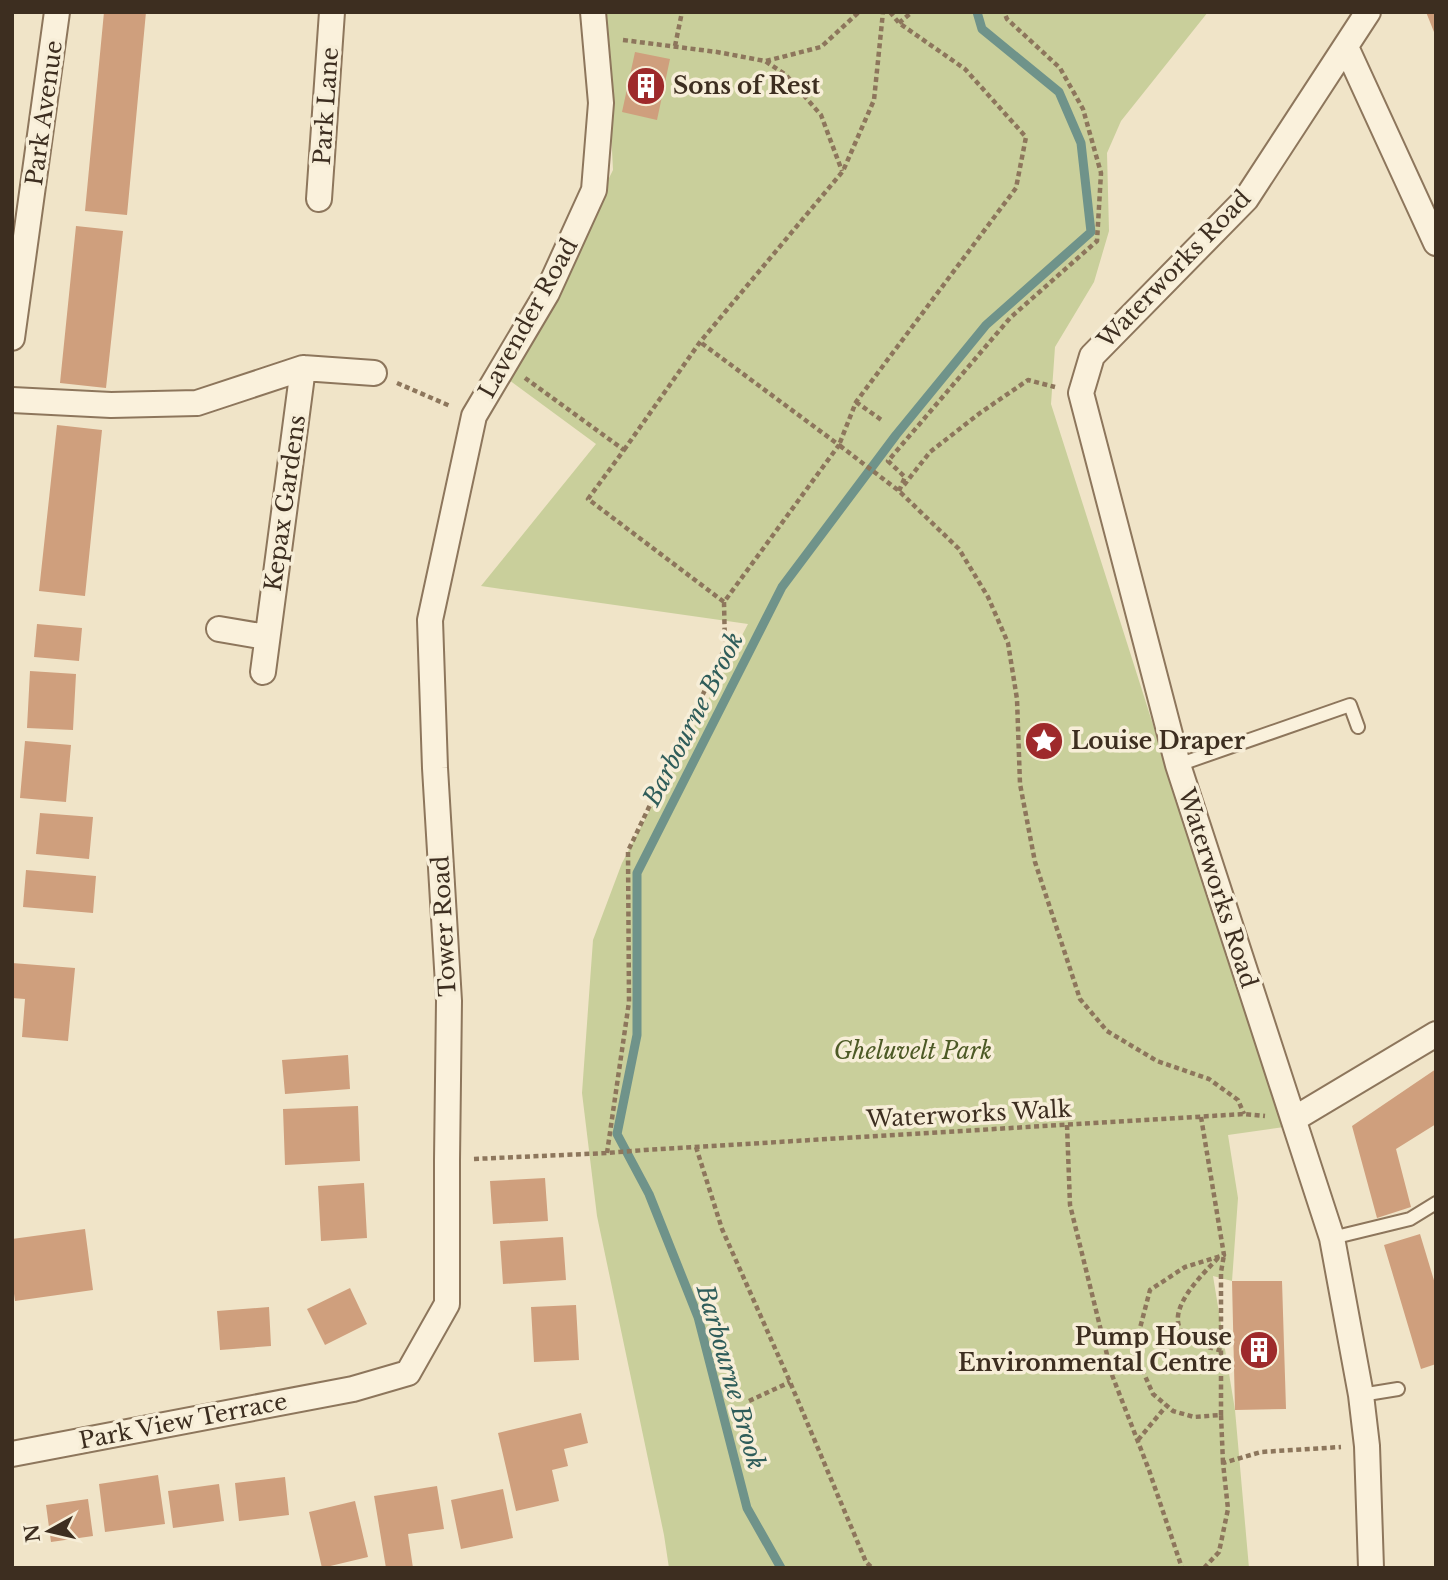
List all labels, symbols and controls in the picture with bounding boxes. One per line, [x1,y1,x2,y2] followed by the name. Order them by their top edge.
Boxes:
[20,39,68,187] street label: Park Avenue
[308,46,344,166] street label: Park Lane
[625,65,667,107] building icon: Sons of Rest
[673,72,820,100] place label: Sons of Rest
[1091,184,1256,354] street label: Waterworks Road
[473,233,583,403] street label: Lavender Road
[259,413,311,593] street label: Kepax Gardens
[636,627,749,811] water label: Barbourne Brook
[1023,720,1065,762] place icon: Louise Draper
[1071,727,1246,755] place label: Louise Draper
[1172,784,1263,991] street label: Waterworks Road
[426,855,462,997] street label: Tower Road
[834,1037,992,1065] park label: Gheluvelt Park
[865,1095,1073,1133] street label: Waterworks Walk
[690,1280,771,1473] water label: Barbourne Brook
[958,1323,1232,1377] place label: Pump House Environmental Centre
[1238,1329,1280,1371] building icon: Pump House Environmental Centre
[77,1387,289,1455] street label: Park View Terrace
[14,1496,84,1566] north arrow
[20,1523,45,1544] text: N

